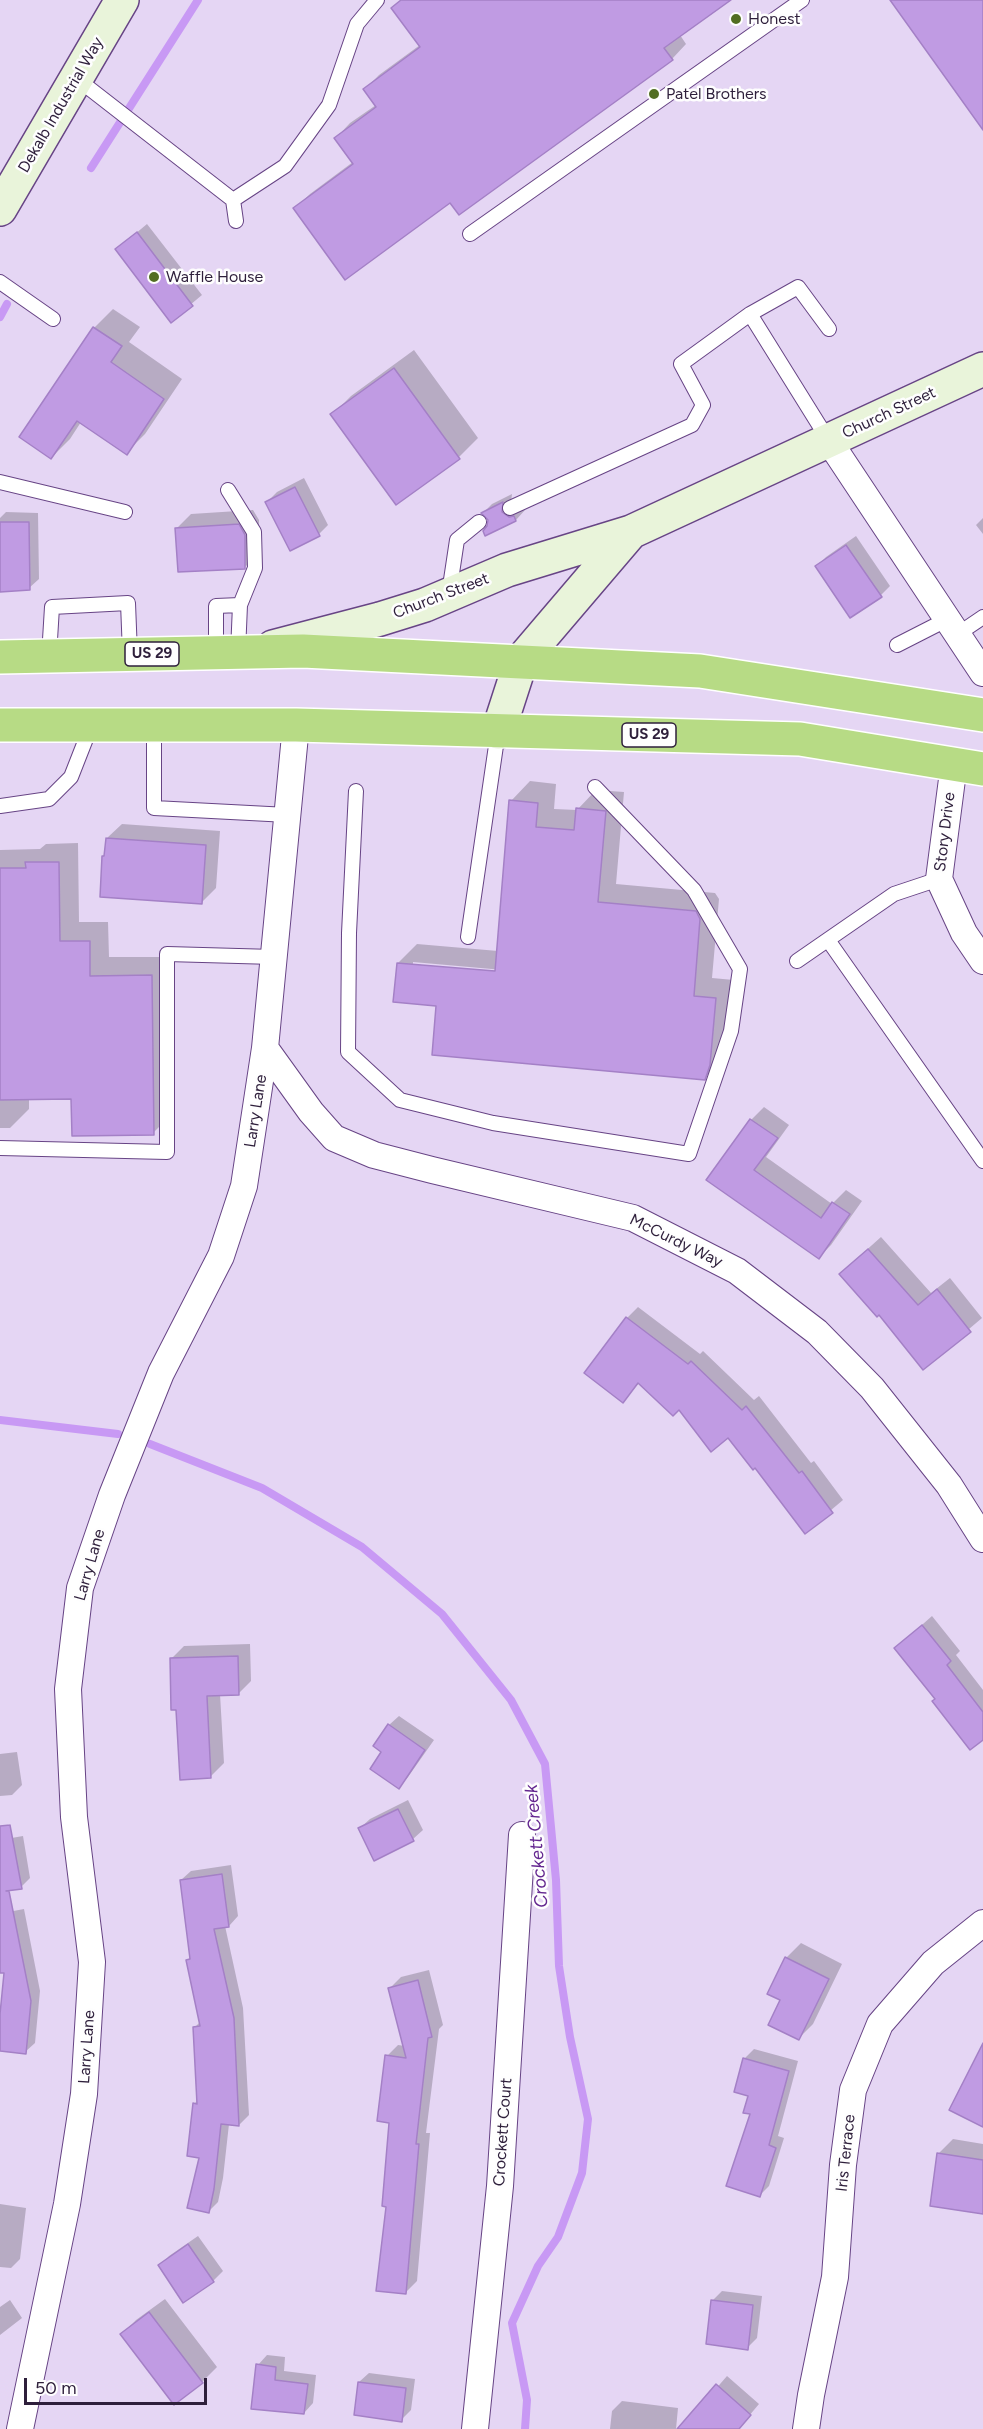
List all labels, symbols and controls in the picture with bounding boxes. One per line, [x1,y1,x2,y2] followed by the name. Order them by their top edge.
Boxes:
[748,9,800,29] place label: Honest
[729,12,743,26] marker: Honest
[14,34,108,176] street label: Dekalb Industrial Way
[666,84,767,104] place label: Patel Brothers
[647,87,661,101] marker: Patel Brothers
[166,267,263,287] place label: Waffle House
[147,270,161,284] marker: Waffle House
[839,383,939,443] street label: Church Street
[390,569,492,623] street label: Church Street
[125,642,179,666] road number: US 29
[622,723,676,747] road number: US 29
[931,791,959,873] street label: Story Drive
[241,1073,271,1149] street label: Larry Lane
[626,1210,726,1272] street label: McCurdy Way
[71,1527,109,1603] street label: Larry Lane
[521,1783,553,1909] water label: Crockett Creek
[75,2010,99,2084] street label: Larry Lane
[490,2077,516,2187] street label: Crockett Court
[832,2113,860,2193] street label: Iris Terrace
[27,2366,210,2404] scale bar
[35,2377,77,2399] text: 50 m

